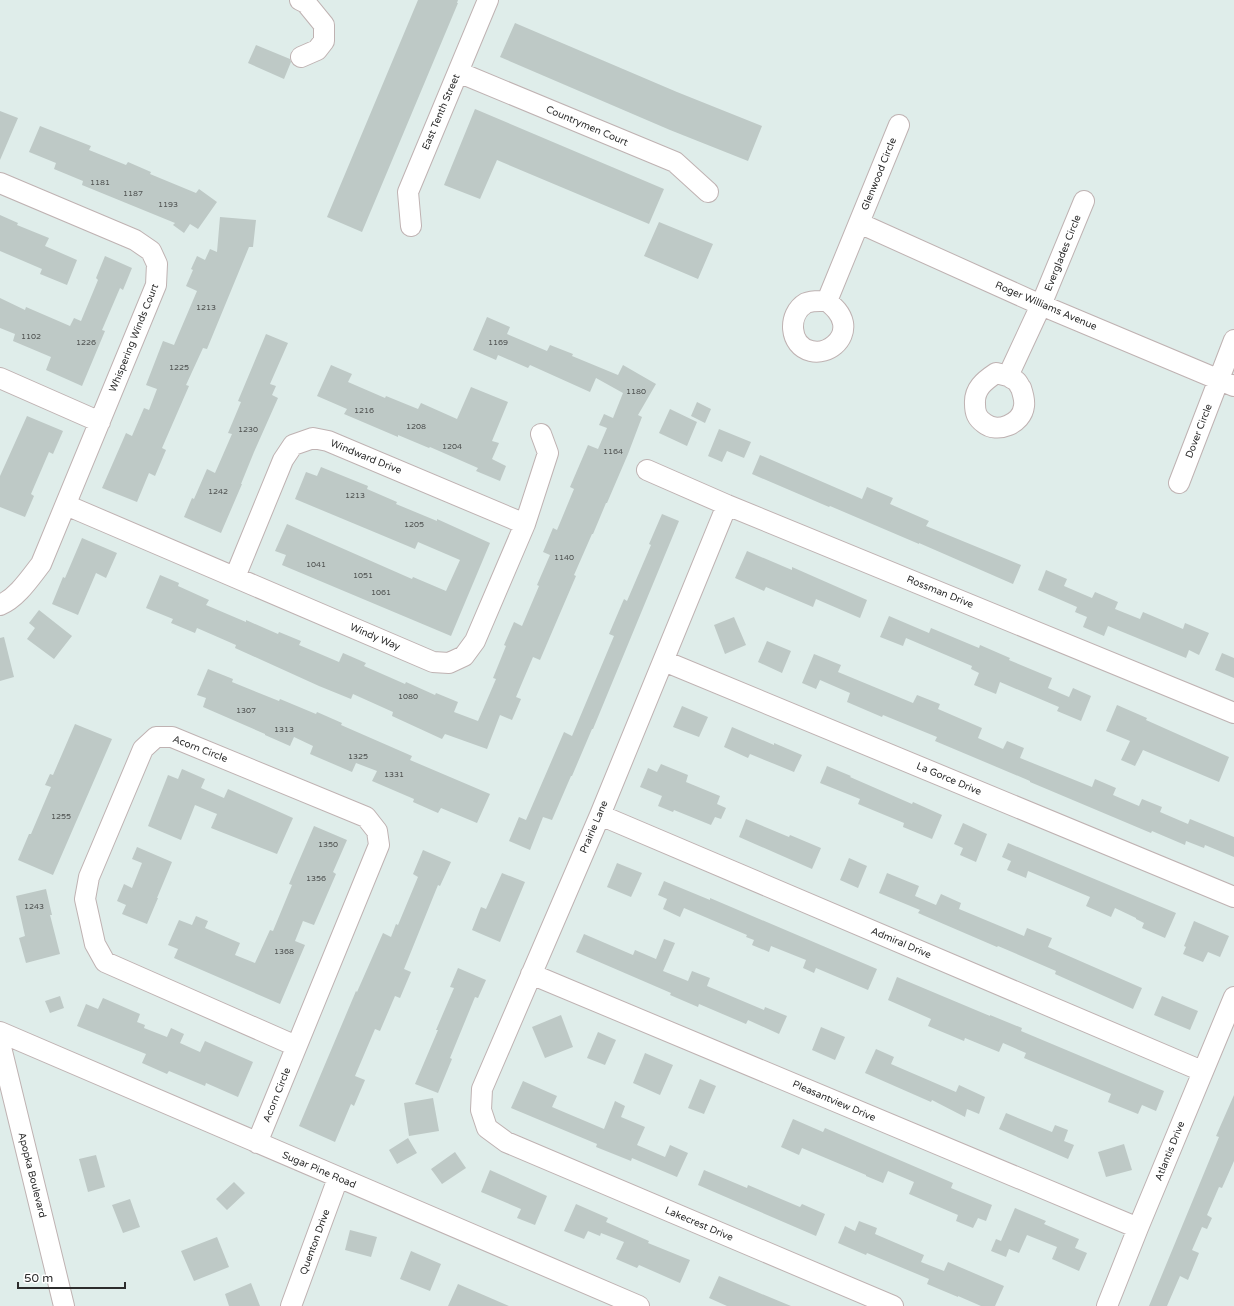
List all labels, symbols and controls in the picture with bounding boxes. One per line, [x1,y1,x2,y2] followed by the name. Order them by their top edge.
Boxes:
[420,72,462,152] street label: East Tenth Street
[544,103,630,149] street label: Countrymen Court
[859,136,899,212] street label: Glenwood Circle
[90,178,110,187] house number: 1181
[123,189,143,198] house number: 1187
[158,200,178,209] house number: 1193
[1042,213,1084,293] street label: Everglades Circle
[993,279,1099,333] street label: Roger Williams Avenue
[107,282,161,394] street label: Whispering Winds Court
[196,303,216,312] house number: 1213
[21,332,41,341] house number: 1102
[76,338,96,347] house number: 1226
[488,338,508,347] house number: 1169
[169,363,189,372] house number: 1225
[626,387,646,396] house number: 1180
[1183,402,1215,460] street label: Dover Circle
[354,406,374,415] house number: 1216
[406,422,426,431] house number: 1208
[238,425,258,434] house number: 1230
[329,437,404,477] street label: Windward Drive
[442,442,462,451] house number: 1204
[603,447,623,456] house number: 1164
[208,487,228,496] house number: 1242
[345,491,365,500] house number: 1213
[404,520,424,529] house number: 1205
[554,553,574,562] house number: 1140
[306,560,326,569] house number: 1041
[353,571,373,580] house number: 1051
[905,573,975,611] street label: Rossman Drive
[371,588,391,597] house number: 1061
[348,621,403,653] street label: Windy Way
[398,692,418,701] house number: 1080
[236,706,256,715] house number: 1307
[274,725,294,734] house number: 1313
[171,733,229,765] street label: Acorn Circle
[348,752,368,761] house number: 1325
[915,760,984,798] street label: La Gorce Drive
[384,770,404,779] house number: 1331
[577,798,611,855] street label: Prairie Lane
[51,812,71,821] house number: 1255
[318,840,338,849] house number: 1350
[306,874,326,883] house number: 1356
[24,902,44,911] house number: 1243
[869,925,933,961] street label: Admiral Drive
[274,947,294,956] house number: 1368
[261,1066,294,1124] street label: Acorn Circle
[791,1078,878,1124] street label: Pleasantview Drive
[1153,1119,1188,1183] street label: Atlantis Drive
[16,1131,48,1219] street label: Apopka Boulevard
[280,1149,358,1191] street label: Sugar Pine Road
[663,1204,735,1244] street label: Lakecrest Drive
[298,1207,333,1276] street label: Quenton Drive
[18,1264,125,1290] scale bar
[24,1271,53,1285] text: 50 m

